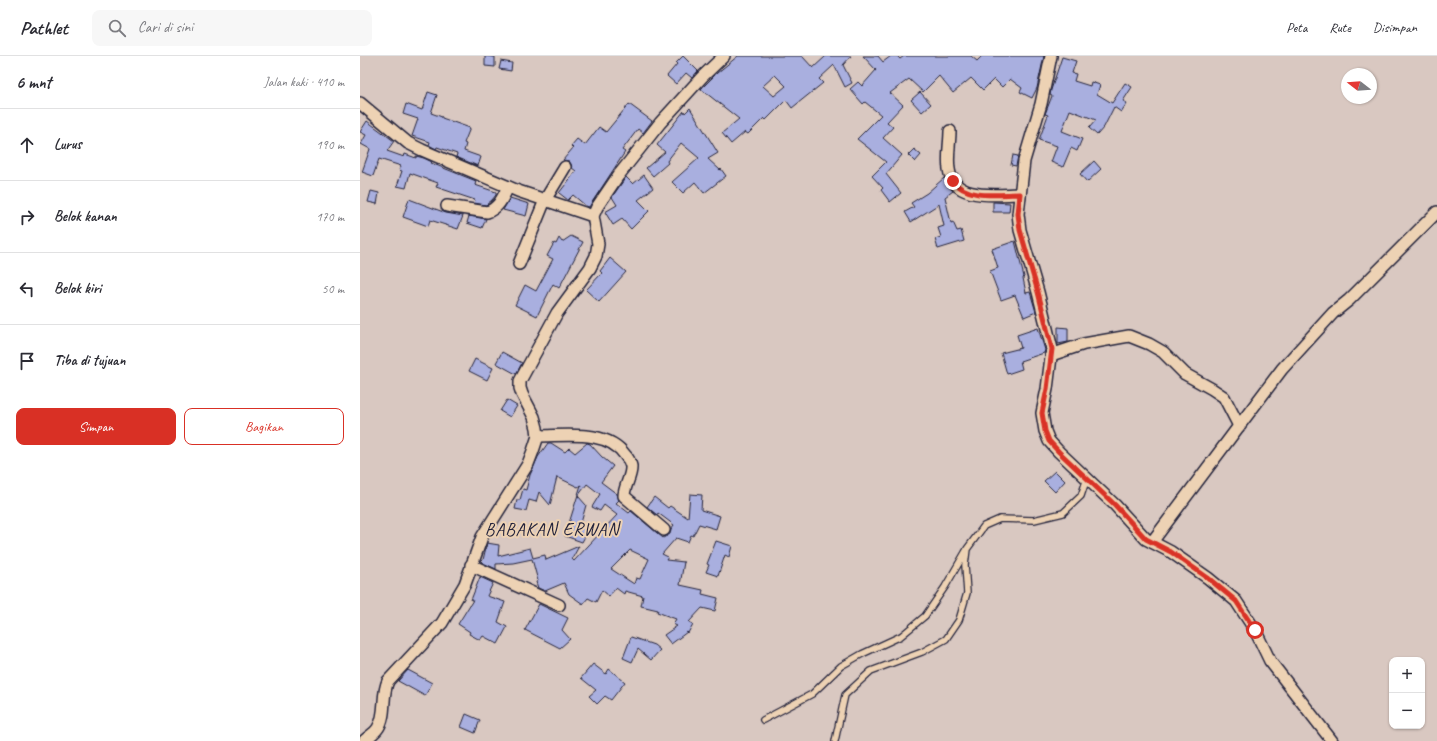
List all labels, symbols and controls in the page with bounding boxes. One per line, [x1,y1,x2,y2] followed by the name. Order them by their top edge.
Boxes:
[92,10,372,46] search box
[20,16,68,40] text: Pathlet
[106,17,128,39] icon: search
[138,18,193,37] text: Cari di sini
[1286,19,1307,36] text: Peta
[1329,19,1351,36] text: Rute
[1373,19,1417,36] text: Disimpan
[1341,68,1377,104] north arrow
[16,72,51,93] text: 6 mnt
[264,74,344,90] text: Jalan kaki · 410 m
[16,134,38,156] icon: ahead
[54,135,82,154] text: Lurus
[316,137,344,153] text: 190 m
[944,172,962,190] route end
[16,206,38,228] icon: right
[54,207,117,226] text: Belok kanan
[316,209,344,225] text: 170 m
[16,278,38,300] icon: left
[54,279,101,298] text: Belok kiri
[322,281,344,297] text: 50 m
[16,350,38,372] icon: arrive
[54,351,125,370] text: Tiba di tujuan
[16,408,176,445] button: Simpan
[184,408,344,445] button: Bagikan
[485,518,621,540] district label: BABAKAN ERWAN
[1246,621,1264,639] route start
[1389,657,1425,729] map controls
[1389,657,1425,693] button: +
[1389,693,1425,729] button: −

